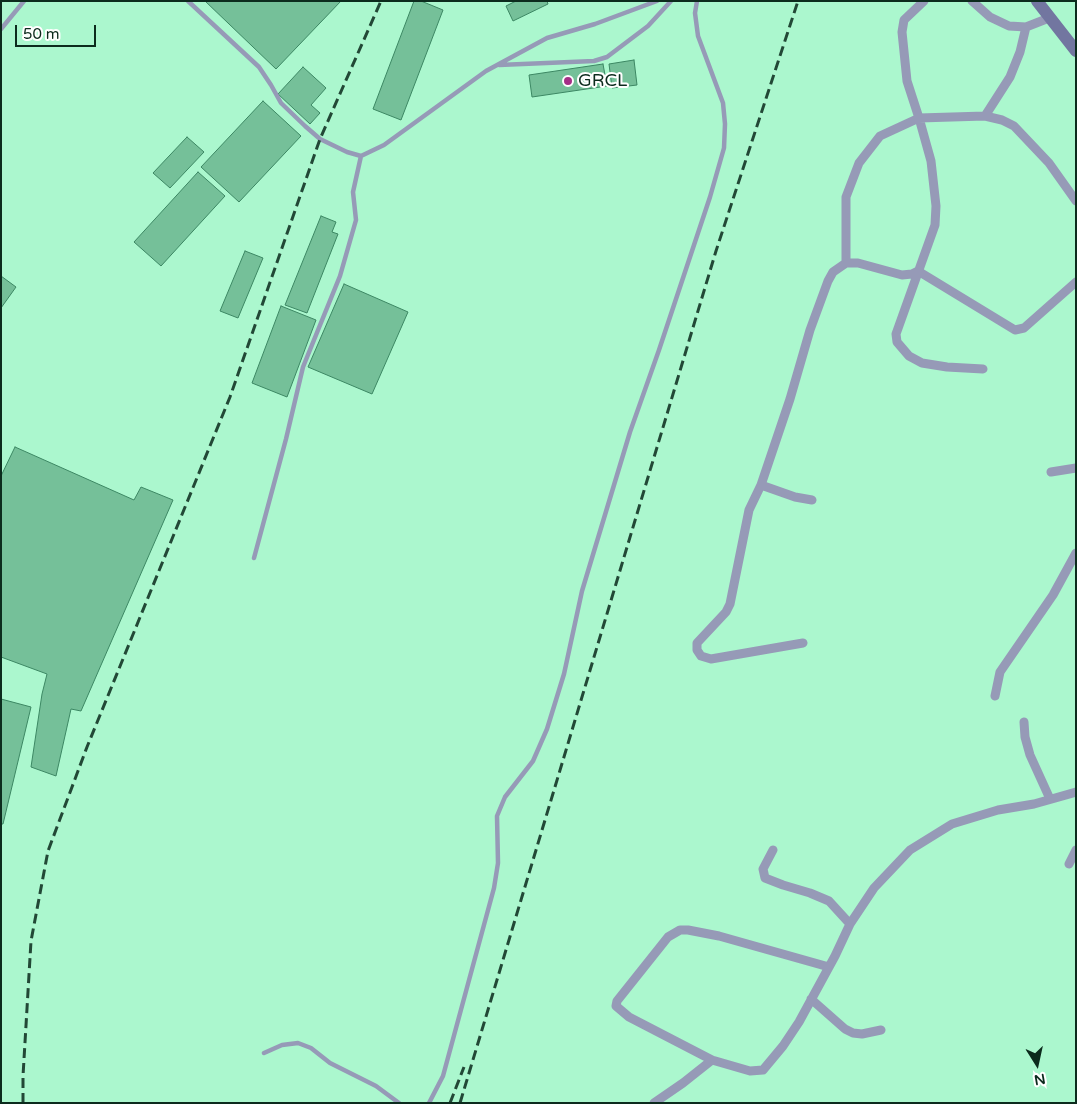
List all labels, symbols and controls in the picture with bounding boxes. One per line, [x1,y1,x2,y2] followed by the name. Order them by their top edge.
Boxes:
[18,15,99,47] scale bar
[23,25,60,43] text: 50 m
[578,70,627,92] place label: GRCL
[562,75,574,87] marker: GRCL
[1012,1039,1062,1089] north arrow
[1033,1070,1047,1089] text: N

